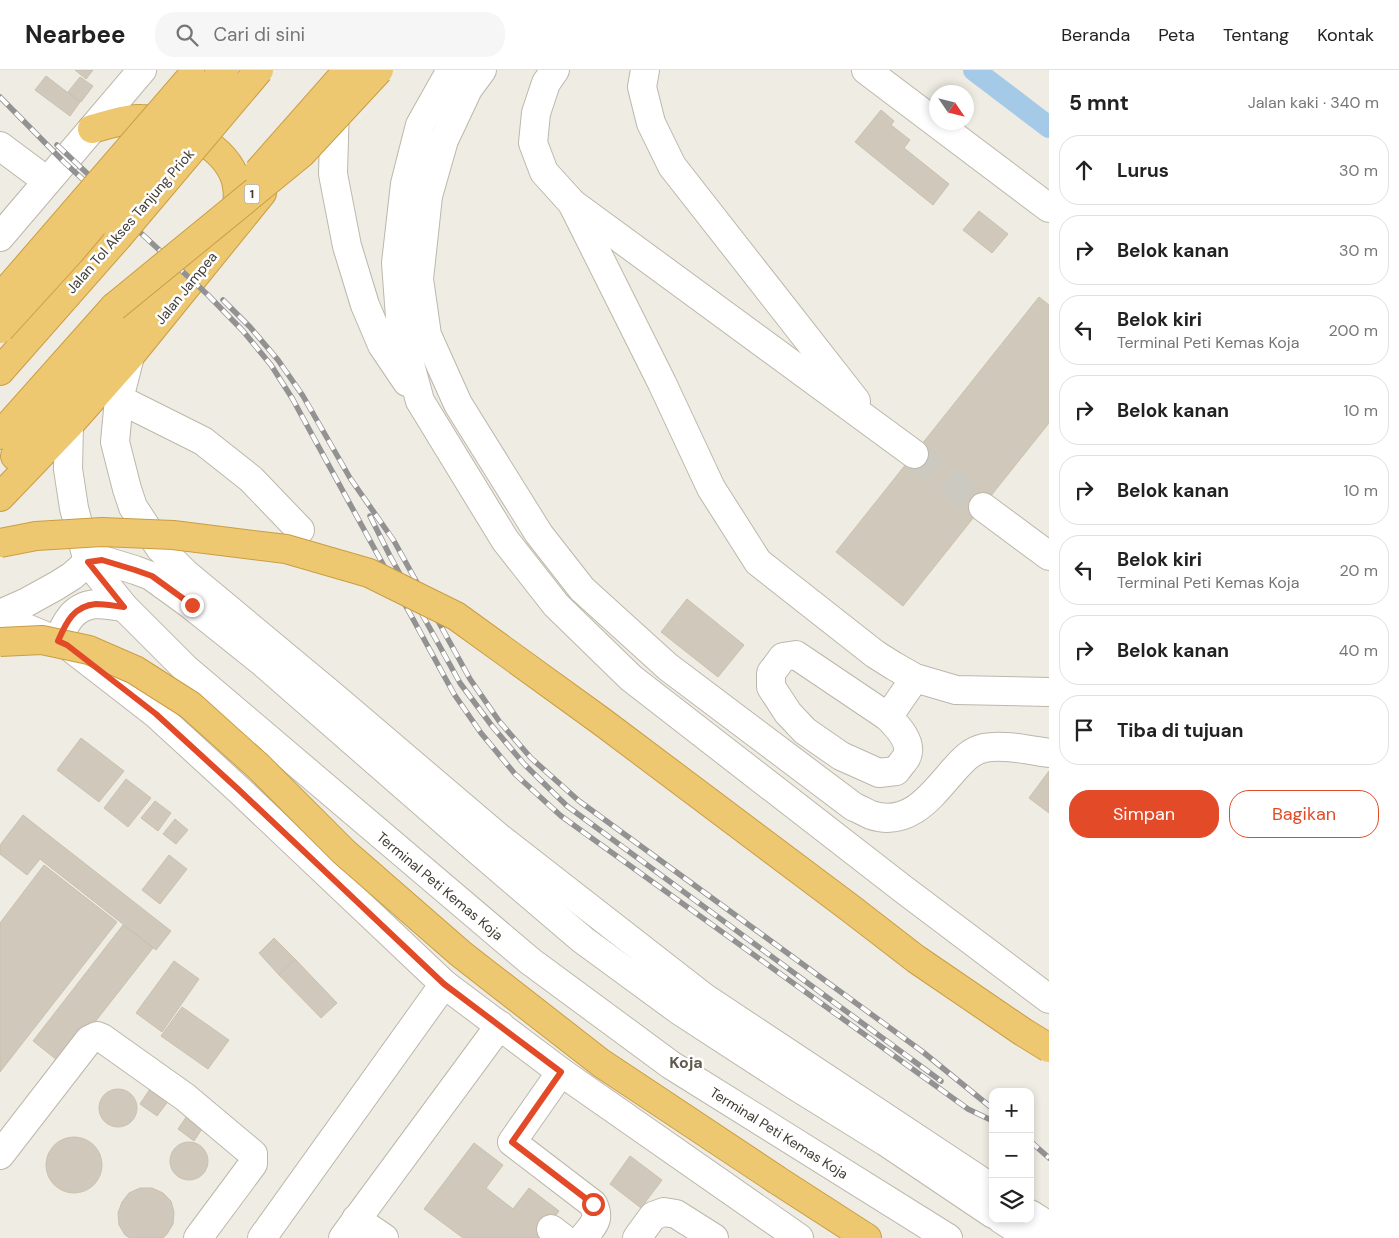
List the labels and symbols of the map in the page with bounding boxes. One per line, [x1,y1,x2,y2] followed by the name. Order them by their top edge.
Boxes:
[929,85,974,130] north arrow
[62,145,198,297] street label: Jalan Tol Akses Tanjung Priok
[244,185,260,204] road number: 1
[151,248,221,328] street label: Jalan Jampea
[181,594,204,617] route end
[373,828,507,944] street label: Terminal Peti Kemas Koja
[669,1052,703,1073] district label: Koja
[707,1083,851,1183] street label: Terminal Peti Kemas Koja
[582,1193,605,1216] route start

